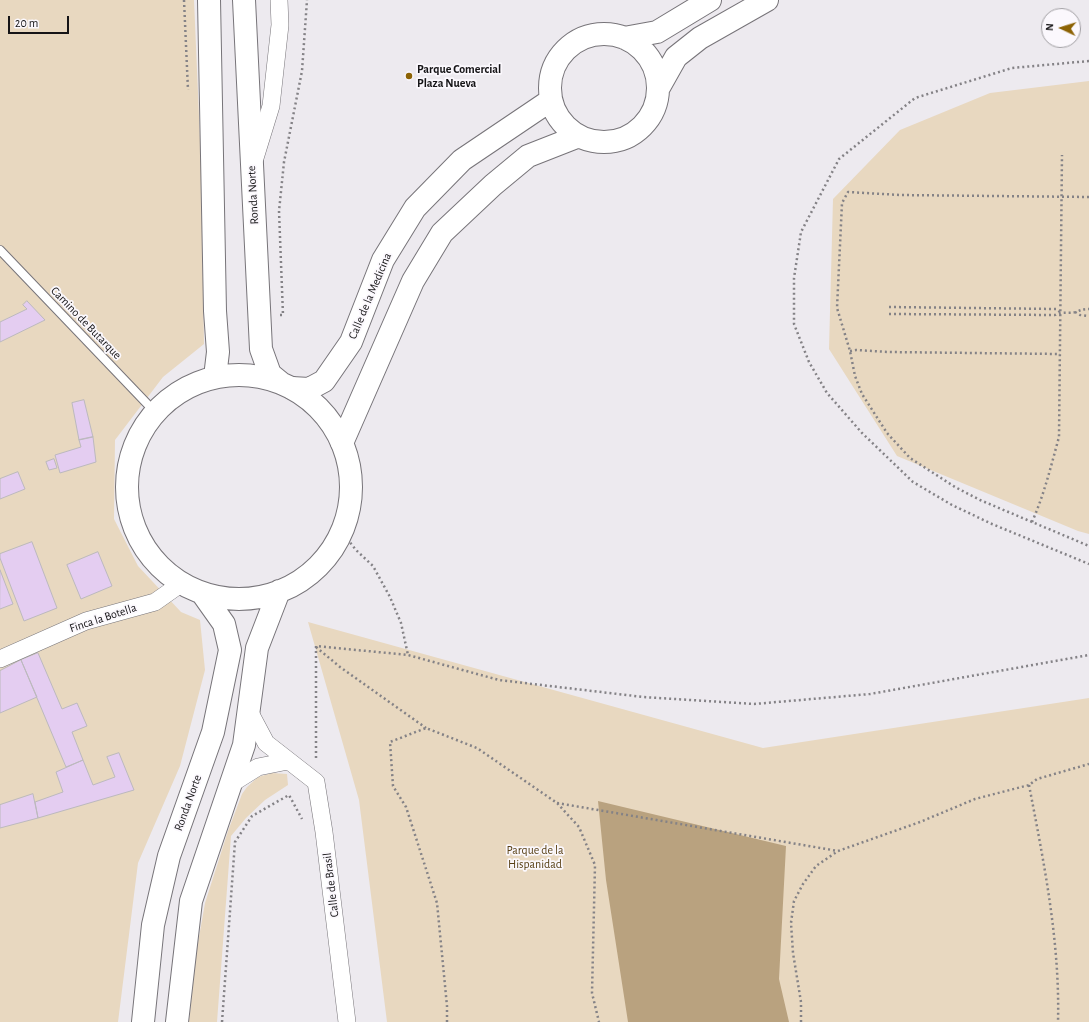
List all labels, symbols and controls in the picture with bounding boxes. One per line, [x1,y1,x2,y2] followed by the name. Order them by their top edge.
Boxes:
[10,8,71,34] scale bar
[1041,8,1081,48] north arrow
[15,17,38,29] text: 20 m
[1044,23,1055,31] text: N
[417,62,501,90] place label: Parque Comercial Plaza Nueva
[404,71,414,81] marker: Parque Comercial Plaza Nueva
[244,165,262,225] street label: Ronda Norte
[345,251,395,341] street label: Calle de la Medicina
[48,284,124,362] street label: Camino de Butarque
[68,600,138,636] street label: Finca la Botella
[171,773,205,833] street label: Ronda Norte
[506,843,564,871] park label: Parque de la Hispanidad
[320,852,342,918] street label: Calle de Brasil

